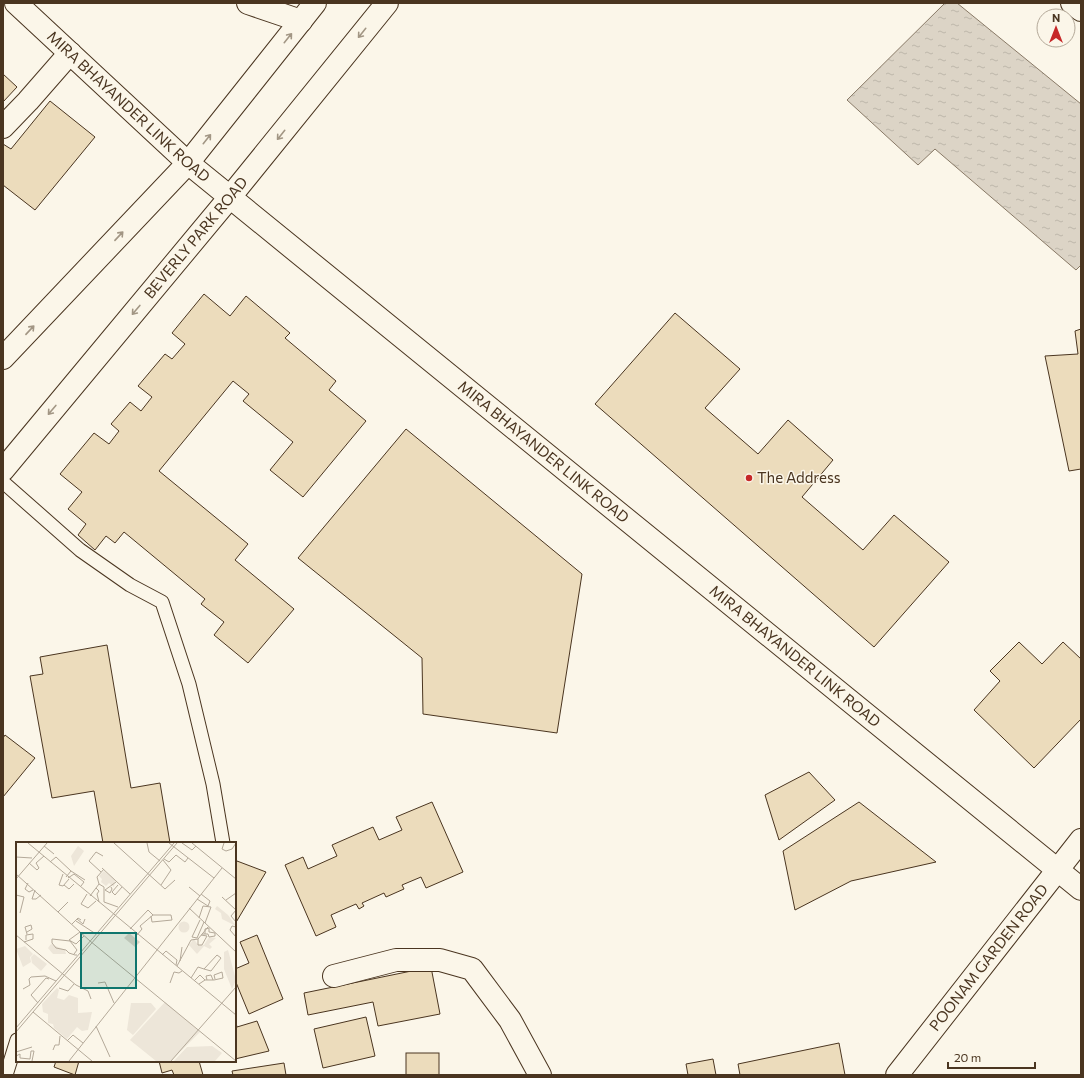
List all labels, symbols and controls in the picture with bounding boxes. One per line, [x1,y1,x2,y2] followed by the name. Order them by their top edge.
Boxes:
[1036,8,1076,48] north arrow
[1052,11,1060,24] text: N
[44,27,214,185] street label: MIRA BHAYANDER LINK ROAD
[358,28,367,39] one-way arrow
[283,32,292,43] one-way arrow
[276,129,285,140] one-way arrow
[202,134,211,145] one-way arrow
[140,173,251,302] street label: BEVERLY PARK ROAD
[114,231,123,241] one-way arrow
[131,305,140,316] one-way arrow
[25,325,35,335] one-way arrow
[455,376,633,526] street label: MIRA BHAYANDER LINK ROAD
[48,405,57,416] one-way arrow
[757,468,841,486] place label: The Address
[744,473,754,483] marker: The Address
[706,581,885,730] street label: MIRA BHAYANDER LINK ROAD
[16,842,236,1062] inset map
[925,880,1051,1034] street label: POONAM GARDEN ROAD
[948,1044,1035,1070] scale bar
[954,1050,981,1064] text: 20 m

